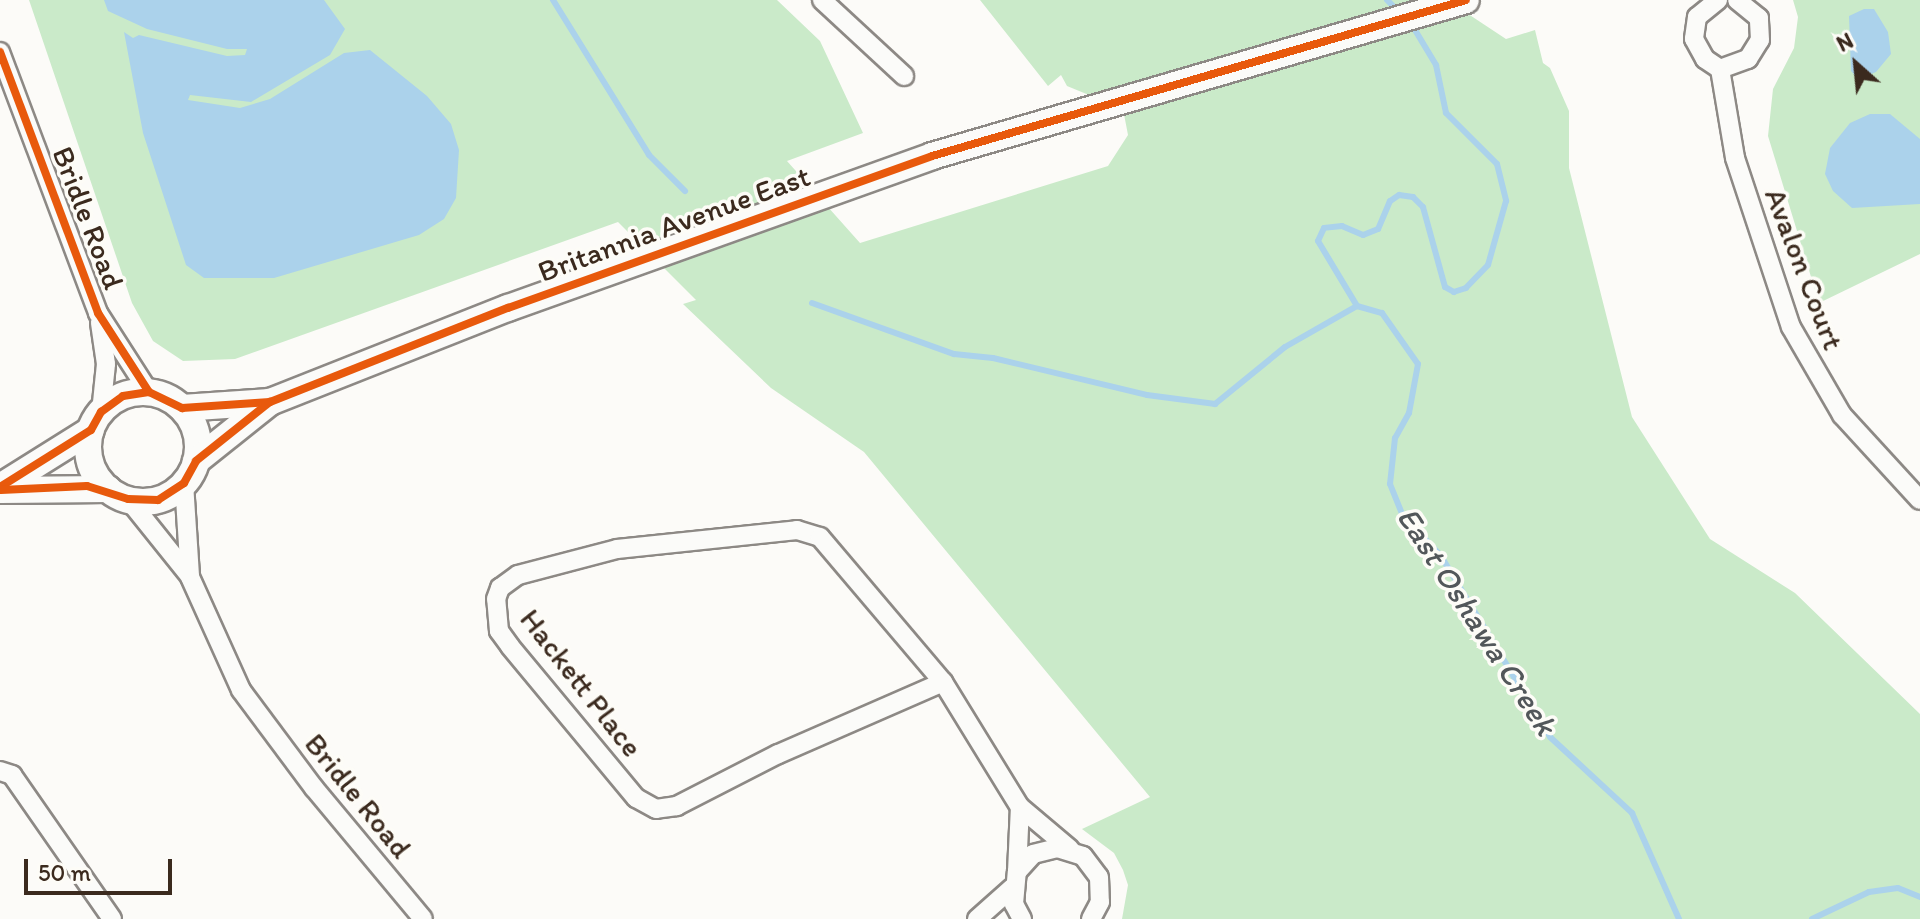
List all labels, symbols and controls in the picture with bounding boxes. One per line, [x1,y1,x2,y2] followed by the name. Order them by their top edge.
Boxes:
[1816,24,1896,104] north arrow
[1832,27,1858,58] text: N
[44,142,132,294] street label: Bridle Road
[533,158,815,290] street label: Britannia Avenue East
[1757,183,1851,355] street label: Avalon Court
[1389,500,1565,742] water label: East Oshawa Creek
[512,602,650,764] street label: Hackett Place
[297,727,419,865] street label: Bridle Road
[28,843,176,893] scale bar
[38,858,91,887] text: 50 m

